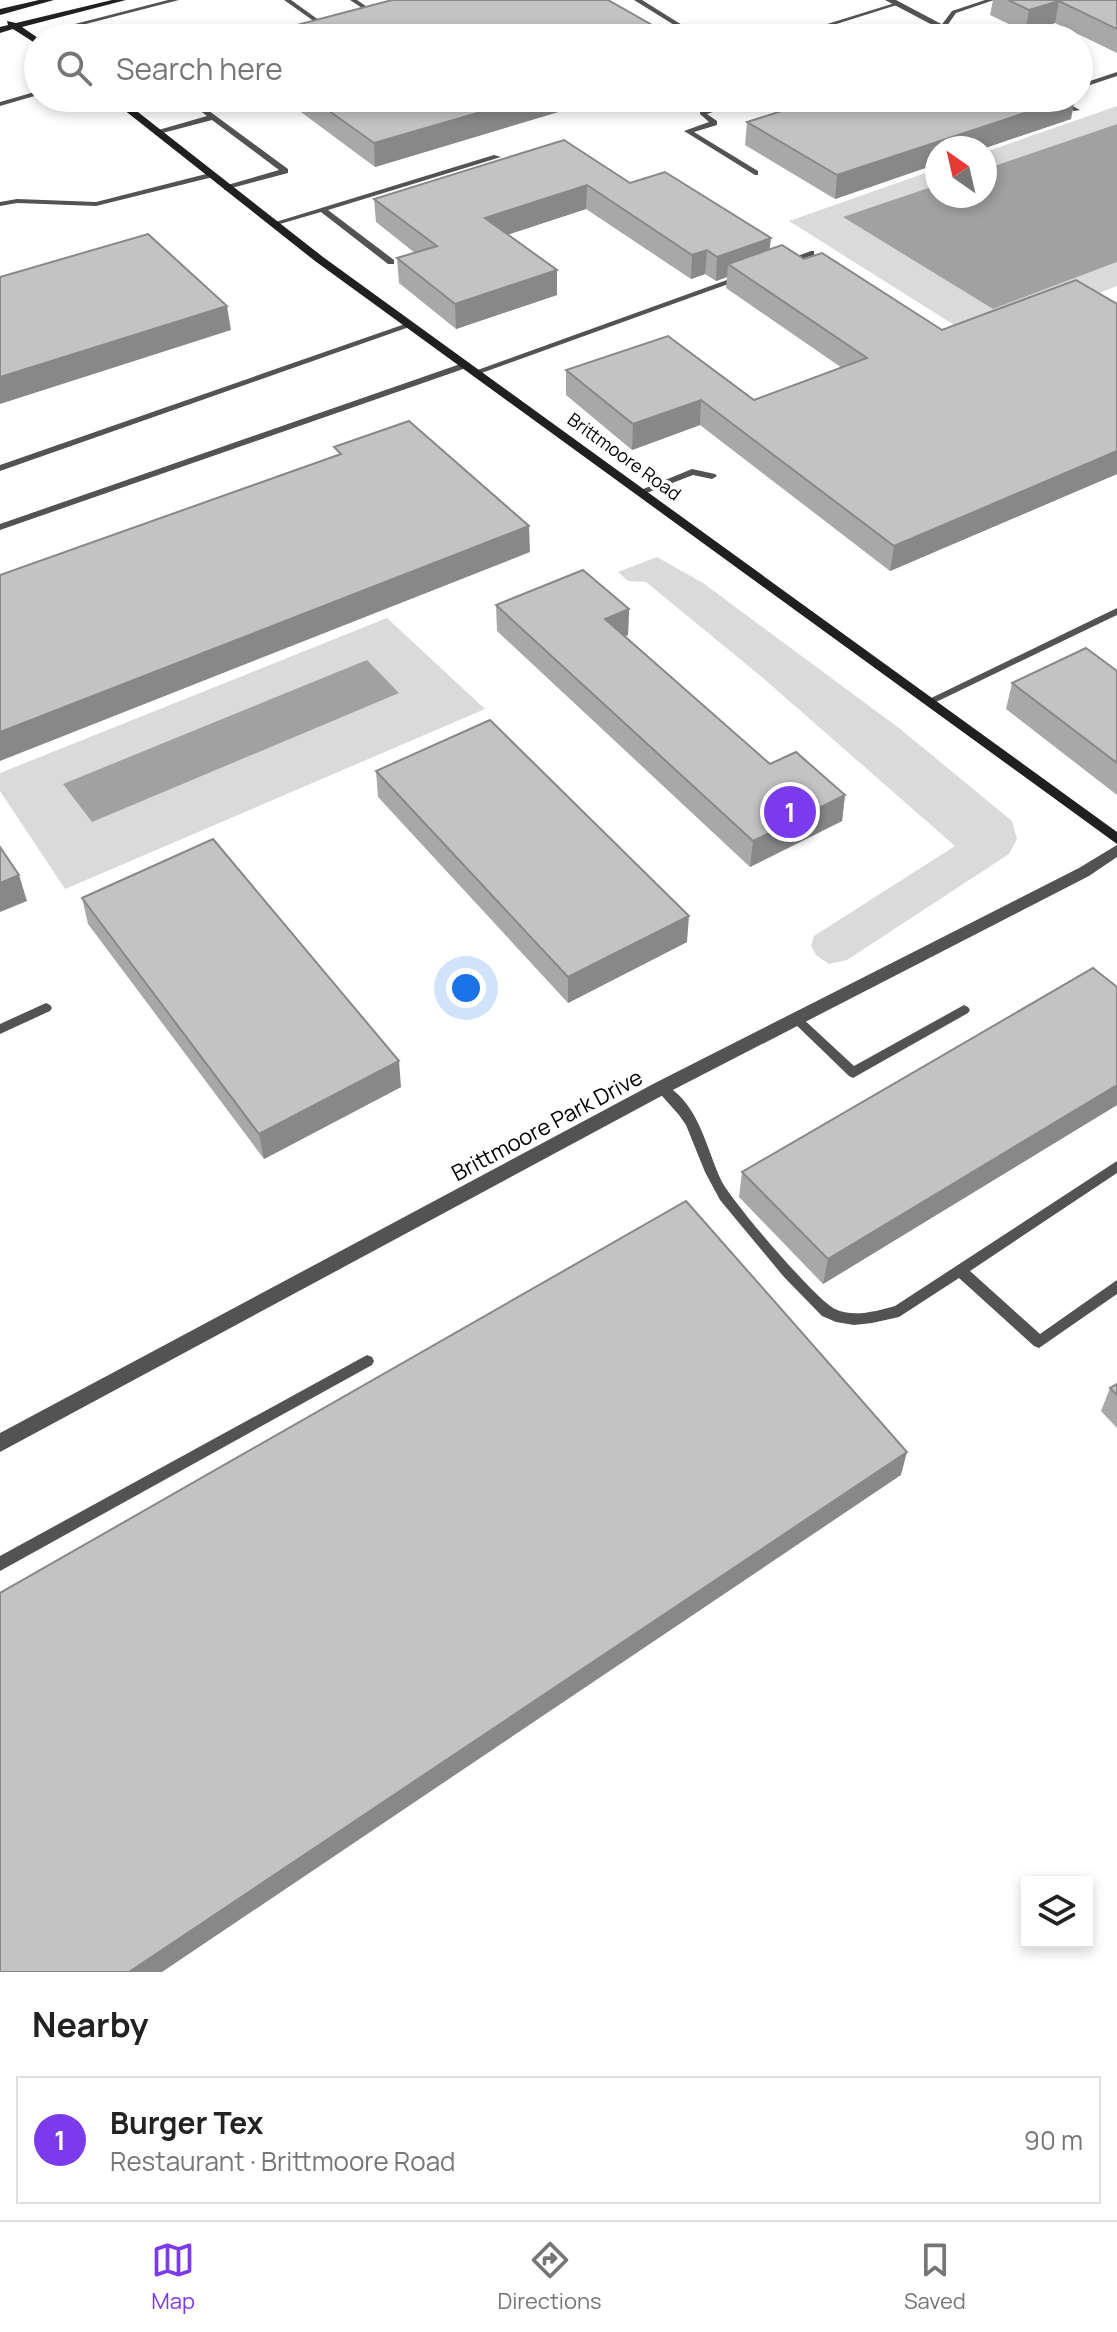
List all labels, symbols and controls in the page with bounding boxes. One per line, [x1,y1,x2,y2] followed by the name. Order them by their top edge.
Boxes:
[24,24,1093,112] search box
[52,46,96,90] icon: search
[116,48,283,89] text: Search here
[925,136,997,208] north arrow
[563,407,686,505] street label: Brittmoore Road
[764,782,816,842] pin: 1
[446,968,486,1008] your location
[446,1062,648,1188] street label: Brittmoore Park Drive
[1021,1876,1093,1948] map controls
[1021,1876,1093,1948] button: layers
[32,2001,148,2047] text: Nearby
[110,2102,263,2143] text: Burger Tex
[54,2122,66,2158] text: 1
[1024,2122,1083,2158] text: 90 m
[110,2143,456,2179] text: Restaurant · Brittmoore Road
[151,2238,195,2316] tab: Map
[497,2238,602,2316] tab: Directions
[904,2238,966,2316] tab: Saved

